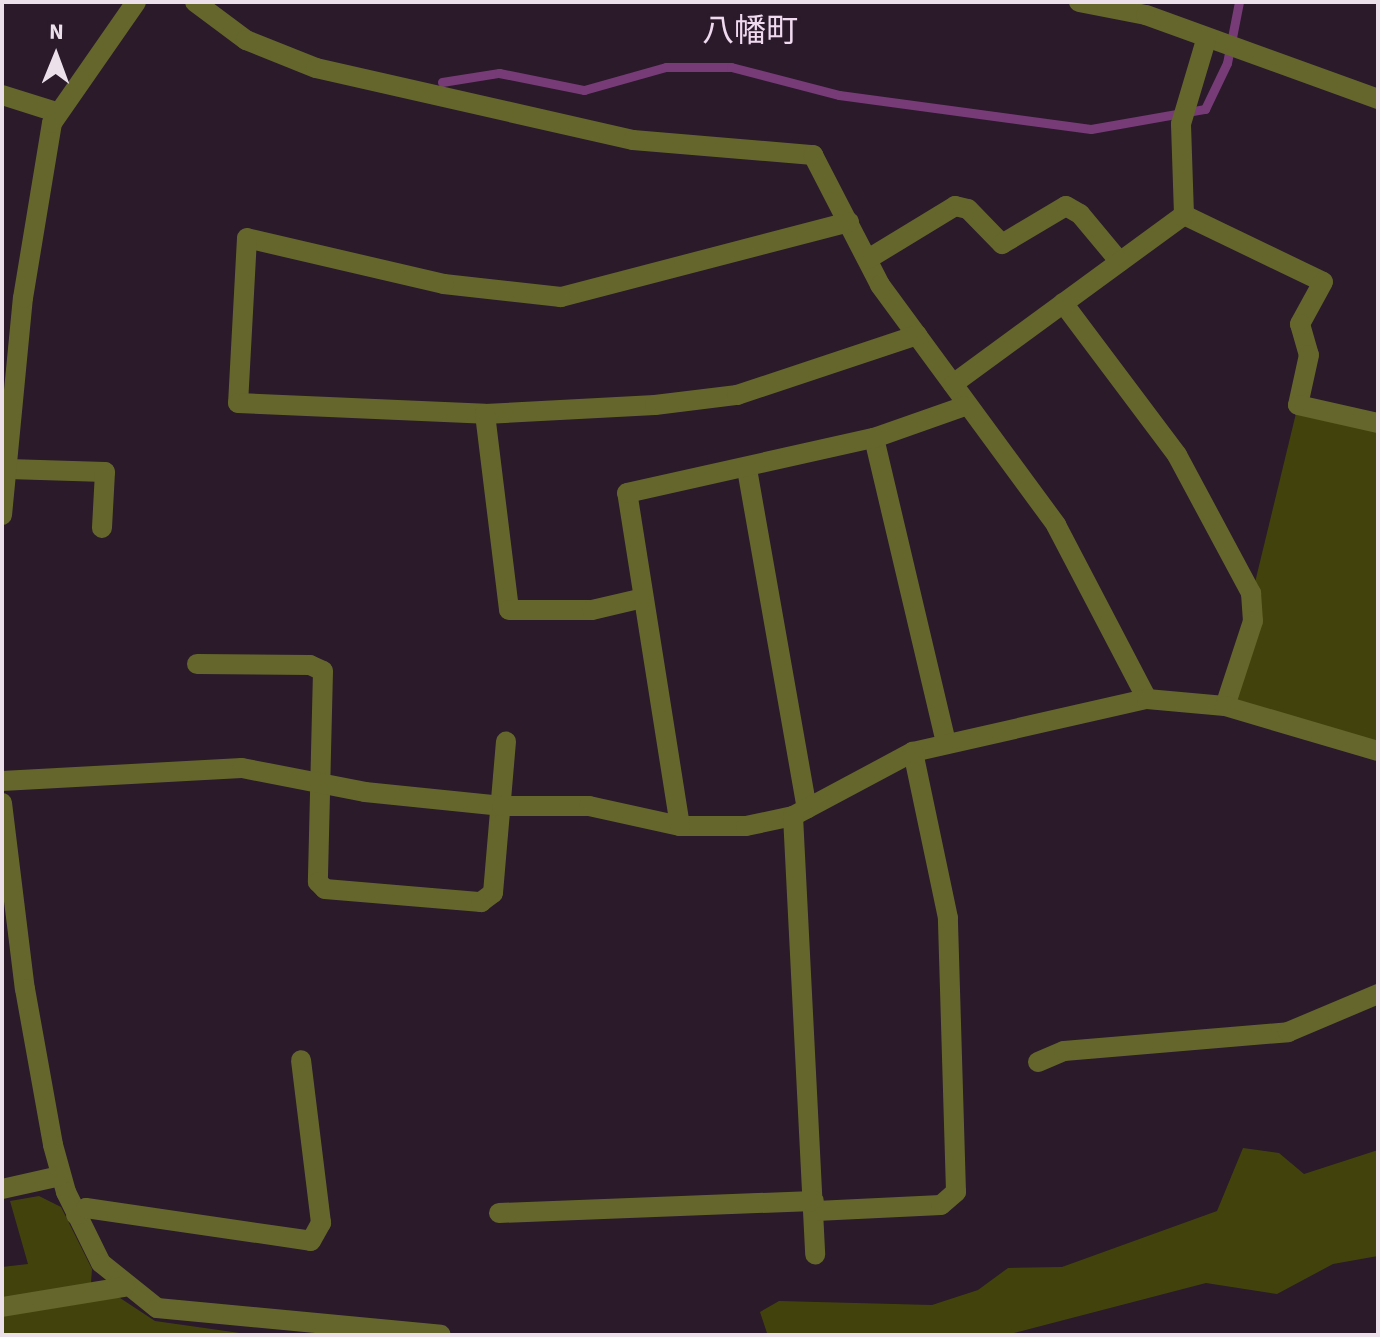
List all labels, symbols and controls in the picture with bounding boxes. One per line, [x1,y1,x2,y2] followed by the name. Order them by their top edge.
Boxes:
[702,12,798,50] district label: 八幡町
[16,16,96,96] north arrow
[49,16,64,48] text: N

